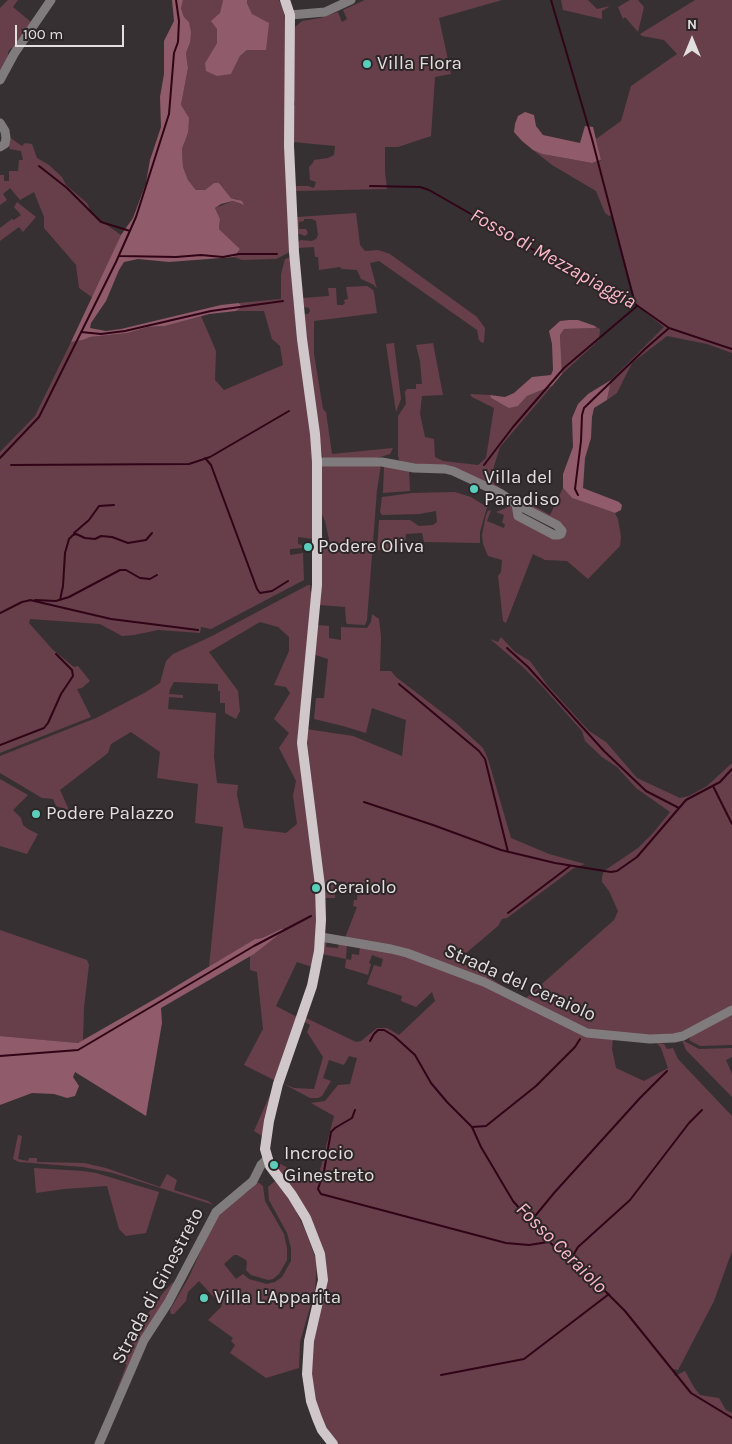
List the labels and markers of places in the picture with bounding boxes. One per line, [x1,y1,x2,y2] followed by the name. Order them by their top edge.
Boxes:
[377,53,462,75] place label: Villa Flora
[361,58,373,70] marker: Villa Flora
[484,467,560,511] place label: Villa del Paradiso
[468,483,480,495] marker: Villa del Paradiso
[318,536,424,558] place label: Podere Oliva
[302,541,314,553] marker: Podere Oliva
[46,803,174,825] place label: Podere Palazzo
[30,808,42,820] marker: Podere Palazzo
[326,877,396,899] place label: Ceraiolo
[310,882,322,894] marker: Ceraiolo
[284,1143,374,1187] place label: Incrocio Ginestreto
[268,1159,280,1171] marker: Incrocio Ginestreto
[214,1287,341,1309] place label: Villa L'Apparita
[198,1292,210,1304] marker: Villa L'Apparita

